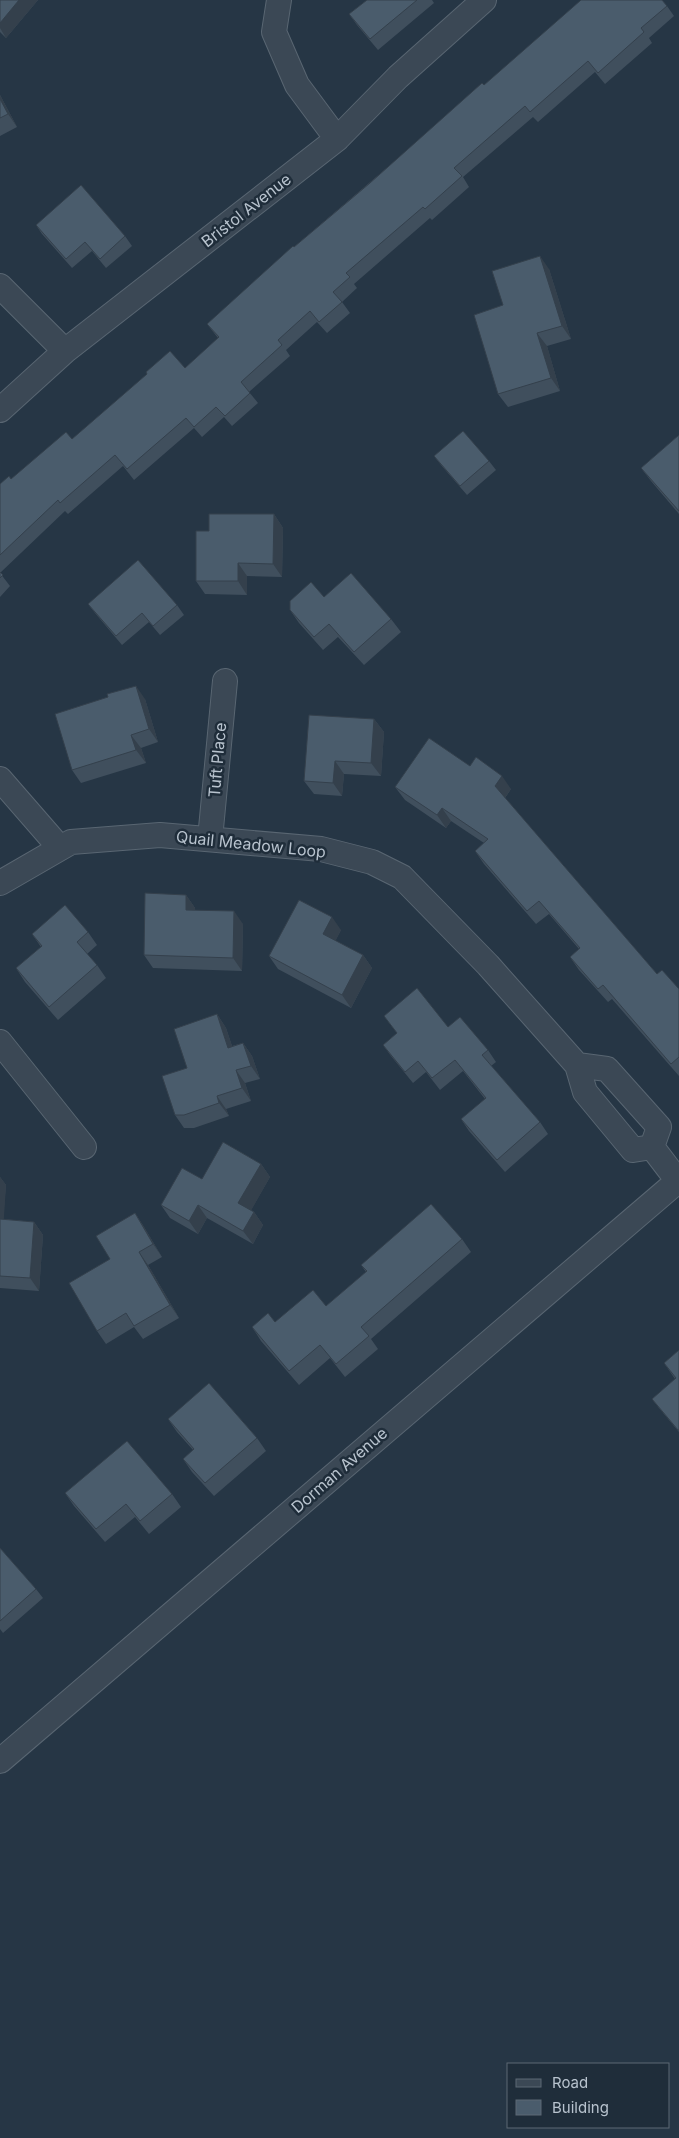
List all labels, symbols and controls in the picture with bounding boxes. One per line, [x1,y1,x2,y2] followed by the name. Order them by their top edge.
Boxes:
[197,169,295,251] street label: Bristol Avenue
[204,722,230,798] street label: Tuft Place
[175,826,327,862] street label: Quail Meadow Loop
[287,1423,391,1517] street label: Dorman Avenue
[507,2063,669,2128] legend
[552,2073,588,2092] text: Road
[552,2098,609,2117] text: Building

